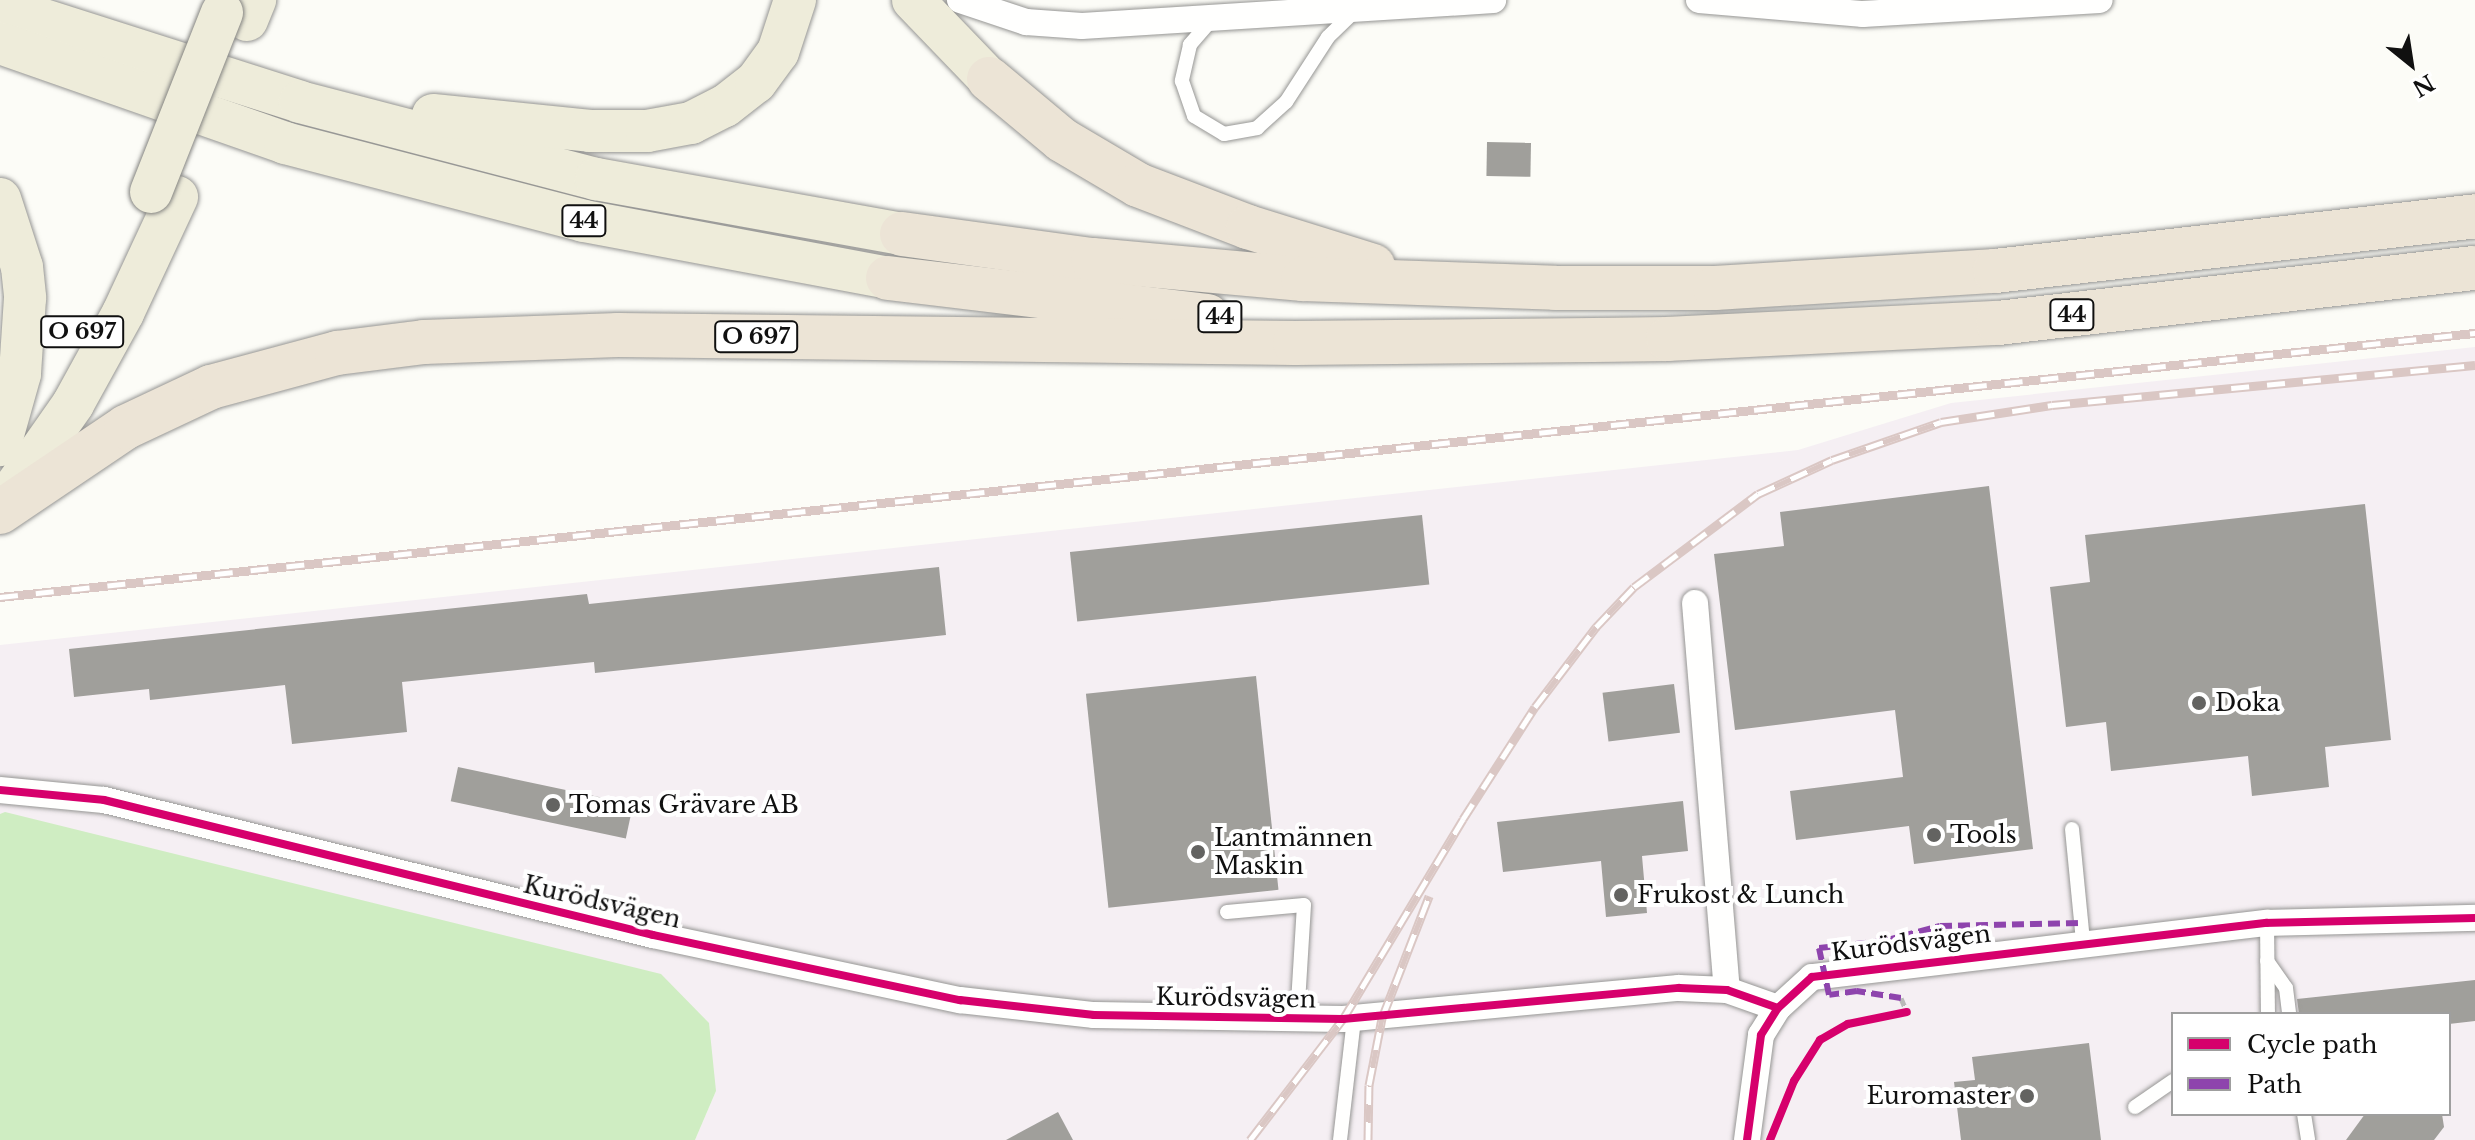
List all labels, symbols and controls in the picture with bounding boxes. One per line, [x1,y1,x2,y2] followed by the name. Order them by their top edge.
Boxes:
[2371,24,2451,104] north arrow
[2408,68,2439,102] text: N
[560,203,608,239] road number: 44
[2048,297,2096,333] road number: 44
[1196,299,1244,335] road number: 44
[40,314,124,350] road number: O 697
[714,319,798,355] road number: O 697
[2215,689,2280,717] place label: Doka
[2190,694,2208,712] marker: Doka
[569,791,800,819] place label: Tomas Grävare AB
[544,796,562,814] marker: Tomas Grävare AB
[1950,821,2017,849] place label: Tools
[1214,824,1373,880] place label: Lantmännen Maskin
[1925,826,1943,844] marker: Tools
[1189,843,1207,861] marker: Lantmännen Maskin
[521,870,683,934] street label: Kurödsvägen
[1637,881,1844,909] place label: Frukost & Lunch
[1612,886,1630,904] marker: Frukost & Lunch
[1830,919,1992,967] street label: Kurödsvägen
[1156,982,1316,1014] street label: Kurödsvägen
[2171,1012,2451,1116] legend
[2247,1030,2378,1059] text: Cycle path
[2247,1070,2302,1099] text: Path
[1866,1082,2011,1110] place label: Euromaster
[2018,1087,2036,1105] marker: Euromaster

